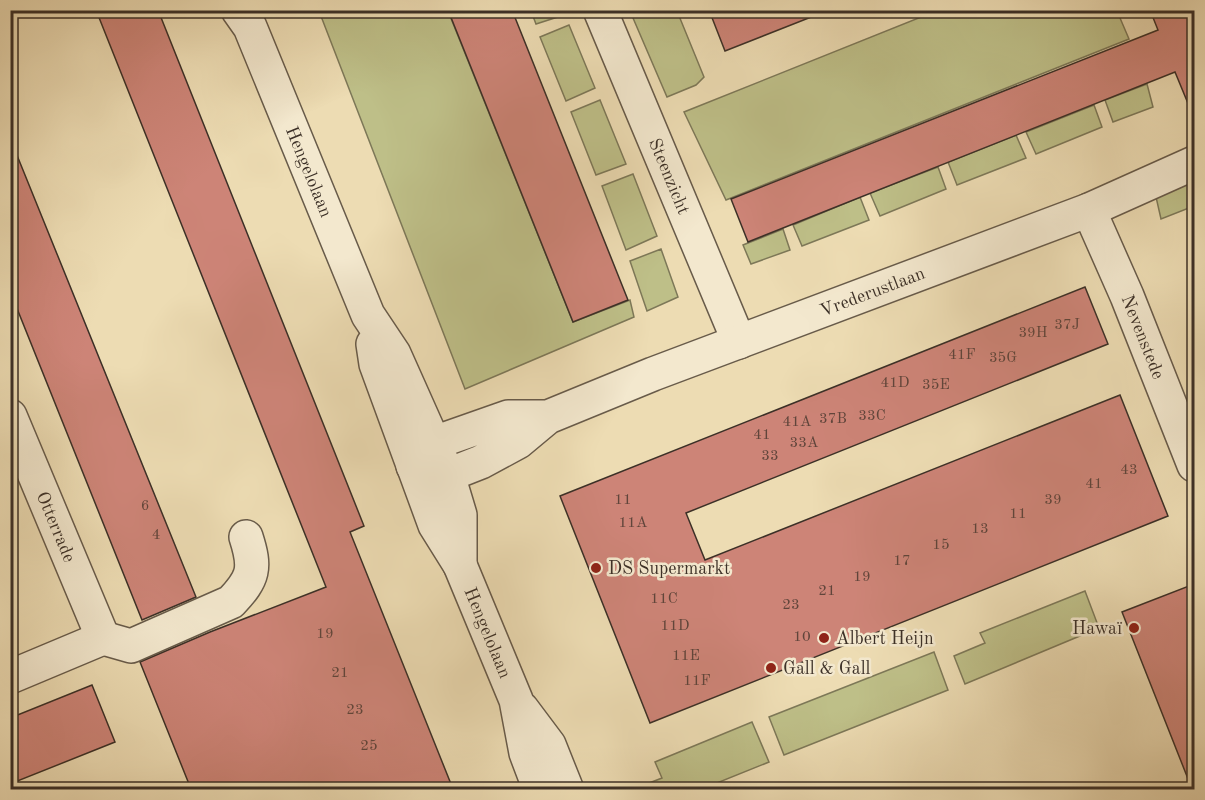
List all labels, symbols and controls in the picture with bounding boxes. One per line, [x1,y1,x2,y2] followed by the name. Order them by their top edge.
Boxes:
[282,124,335,220] street label: Hengelolaan
[645,136,692,217] street label: Steenzicht
[818,264,928,320] street label: Vrederustlaan
[1118,293,1167,382] street label: Nevenstede
[1054,318,1080,333] house number: 37J
[1018,326,1048,341] house number: 39H
[948,348,976,363] house number: 41F
[989,351,1017,366] house number: 35G
[880,376,910,391] house number: 41D
[922,378,950,393] house number: 35E
[858,409,886,424] house number: 33C
[819,412,847,427] house number: 37B
[783,415,812,430] house number: 41A
[753,428,771,443] house number: 41
[790,436,819,451] house number: 33A
[761,449,779,464] house number: 33
[1120,463,1138,478] house number: 43
[1085,477,1103,492] house number: 41
[33,489,78,565] street label: Otterrade
[614,493,632,508] house number: 11
[1044,493,1062,508] house number: 39
[141,499,149,514] house number: 6
[1009,507,1027,522] house number: 11
[619,516,648,531] house number: 11A
[971,522,989,537] house number: 13
[152,528,160,543] house number: 4
[932,538,950,553] house number: 15
[893,554,911,569] house number: 17
[608,560,730,578] place label: DS Supermarkt
[589,561,603,575] marker: DS Supermarkt
[853,570,871,585] house number: 19
[818,584,836,599] house number: 21
[460,585,514,681] street label: Hengelolaan
[650,592,678,607] house number: 11C
[782,598,800,613] house number: 23
[660,619,690,634] house number: 11D
[1072,620,1122,638] place label: Hawaï
[1127,621,1141,635] marker: Hawaï
[316,627,334,642] house number: 19
[793,630,811,645] house number: 10
[836,630,934,648] place label: Albert Heijn
[817,631,831,645] marker: Albert Heijn
[672,649,700,664] house number: 11E
[783,660,871,678] place label: Gall & Gall
[764,661,778,675] marker: Gall & Gall
[331,666,349,681] house number: 21
[683,674,711,689] house number: 11F
[346,703,364,718] house number: 23
[360,739,378,754] house number: 25

